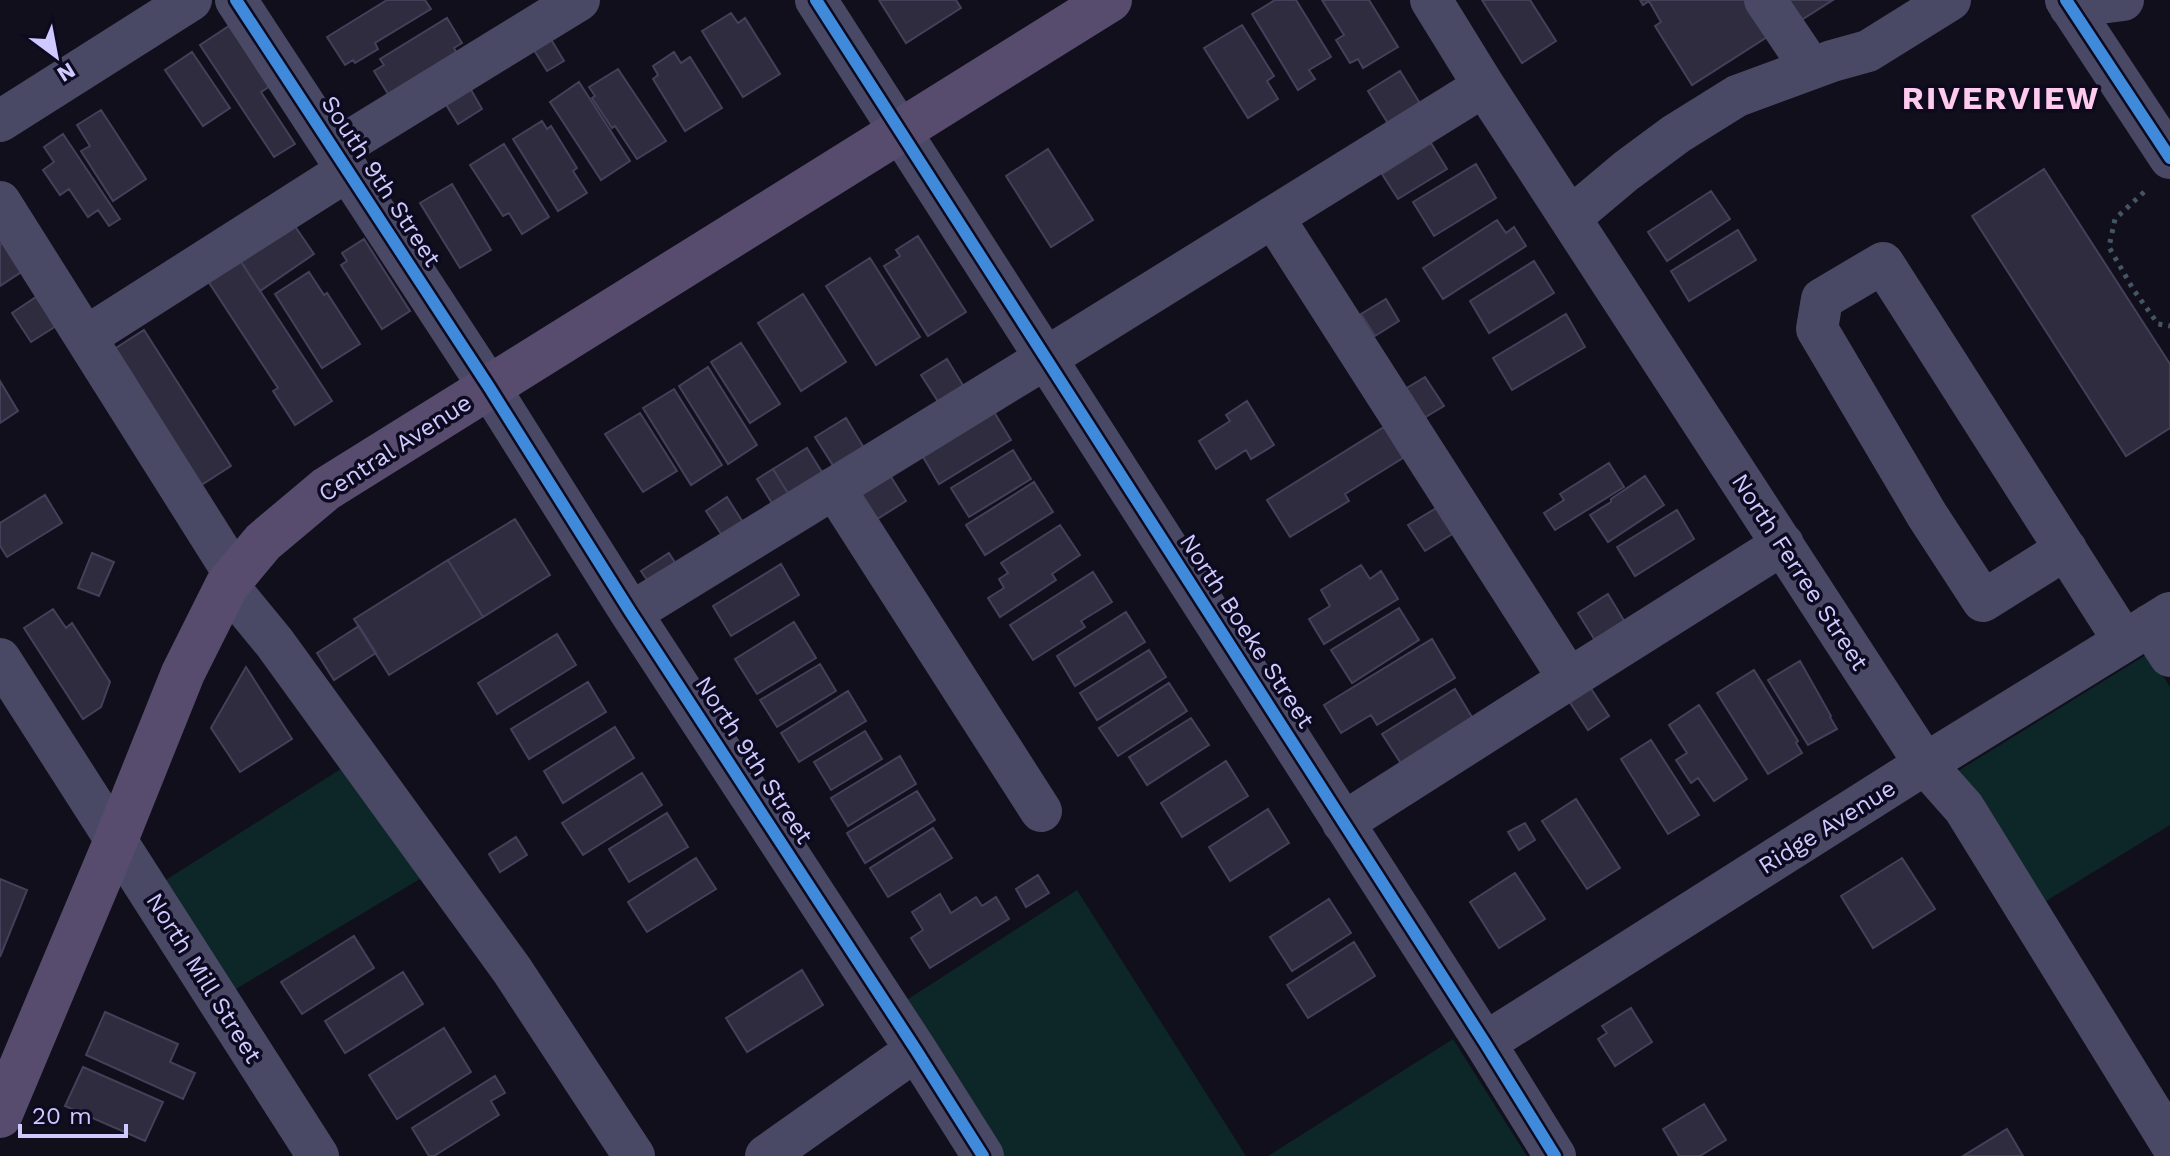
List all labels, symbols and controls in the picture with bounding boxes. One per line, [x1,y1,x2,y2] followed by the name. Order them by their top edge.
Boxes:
[16,16,96,96] north arrow
[53,58,80,87] text: N
[1902,79,2100,117] district label: RIVERVIEW
[315,90,447,272] street label: South 9th Street
[313,388,477,508] street label: Central Avenue
[1726,469,1874,675] street label: North Ferree Street
[1174,529,1320,733] street label: North Boeke Street
[689,671,819,849] street label: North 9th Street
[1753,774,1901,880] street label: Ridge Avenue
[140,888,268,1068] street label: North Mill Street
[20,1088,126,1138] scale bar
[32,1102,92,1130] text: 20 m

